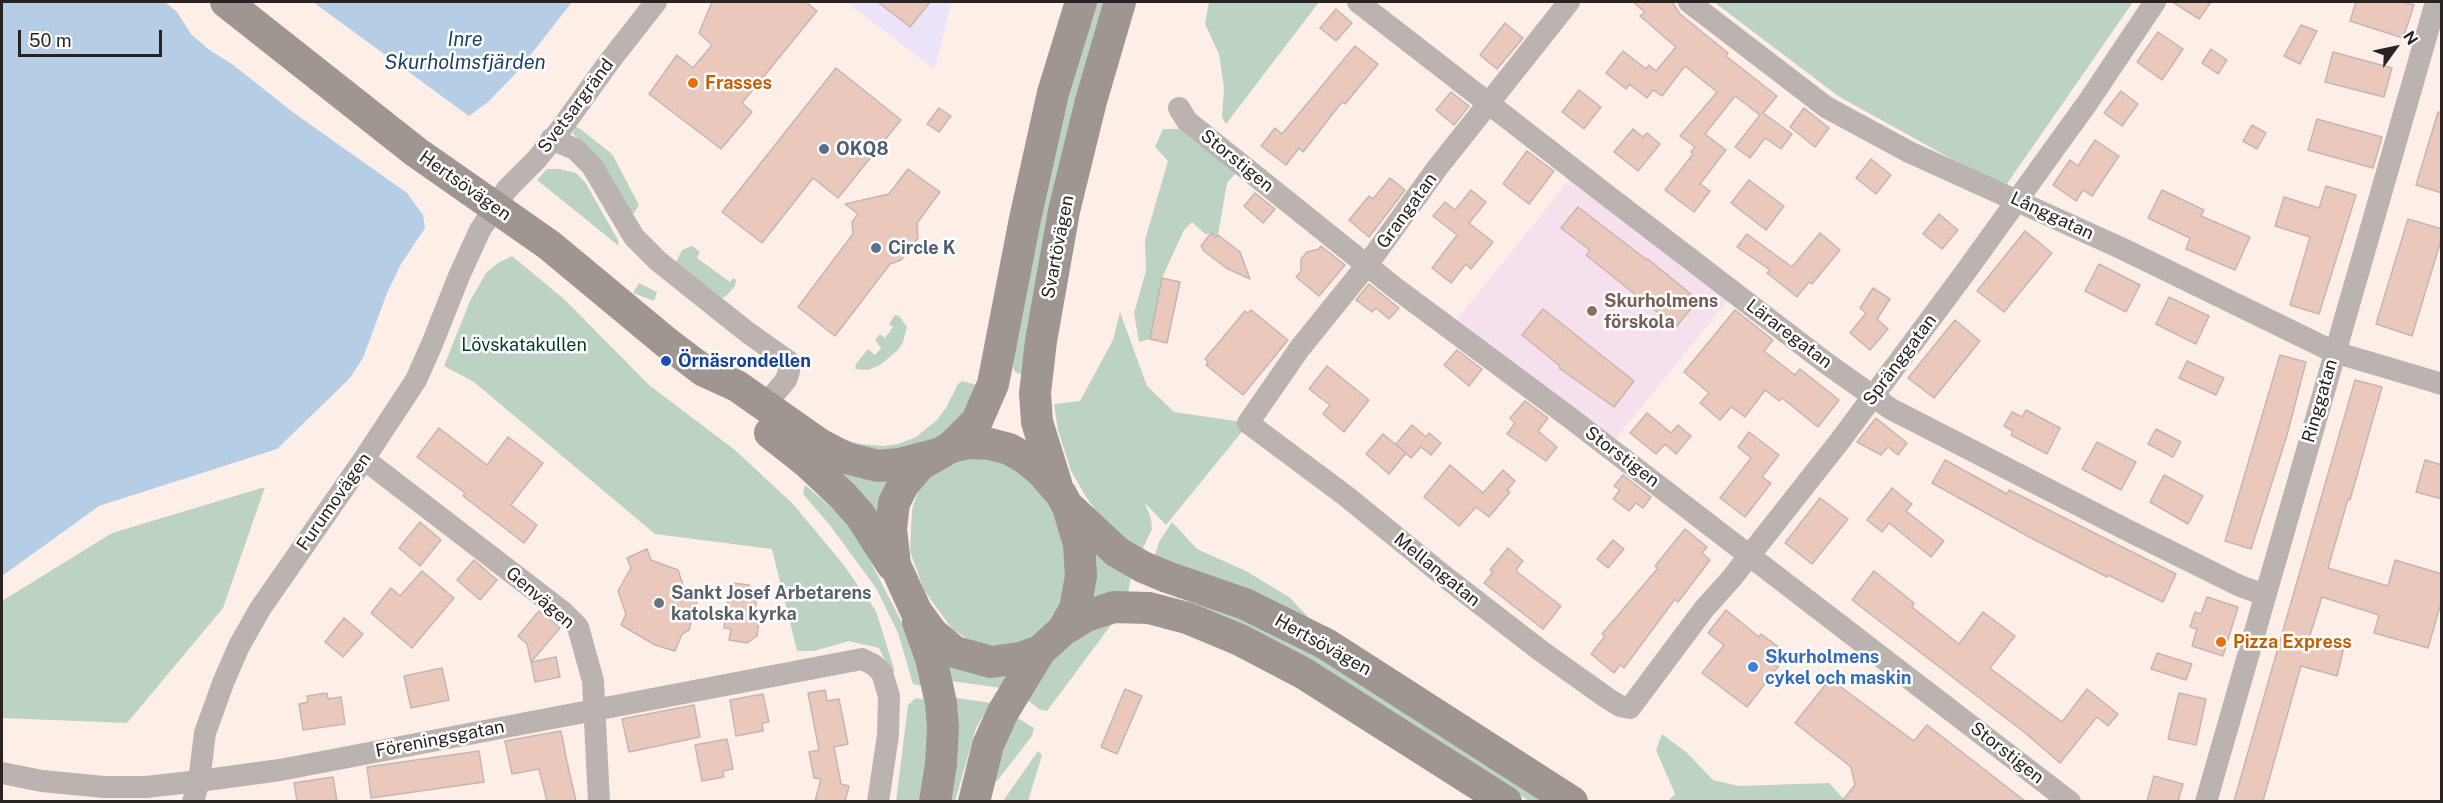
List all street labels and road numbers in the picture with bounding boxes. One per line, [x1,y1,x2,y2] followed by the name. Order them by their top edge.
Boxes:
[533,55,619,157] street label: Svetsargränd
[1196,125,1278,197] street label: Storstigen
[415,146,515,226] street label: Hertsövägen
[1372,169,1442,253] street label: Grangatan
[2007,187,2097,245] street label: Långgatan
[1037,193,1079,301] street label: Svartövägen
[1742,295,1836,373] street label: Läraregatan
[1859,310,1941,410] street label: Spränggatan
[2298,357,2342,445] street label: Ringgatan
[1581,422,1663,492] street label: Storstigen
[292,449,376,555] street label: Furumovägen
[1390,529,1484,611] street label: Mellangatan
[501,562,579,634] street label: Genvägen
[1271,610,1375,680] street label: Hertsövägen
[374,716,506,762] street label: Föreningsgatan
[1966,718,2048,788] street label: Storstigen

